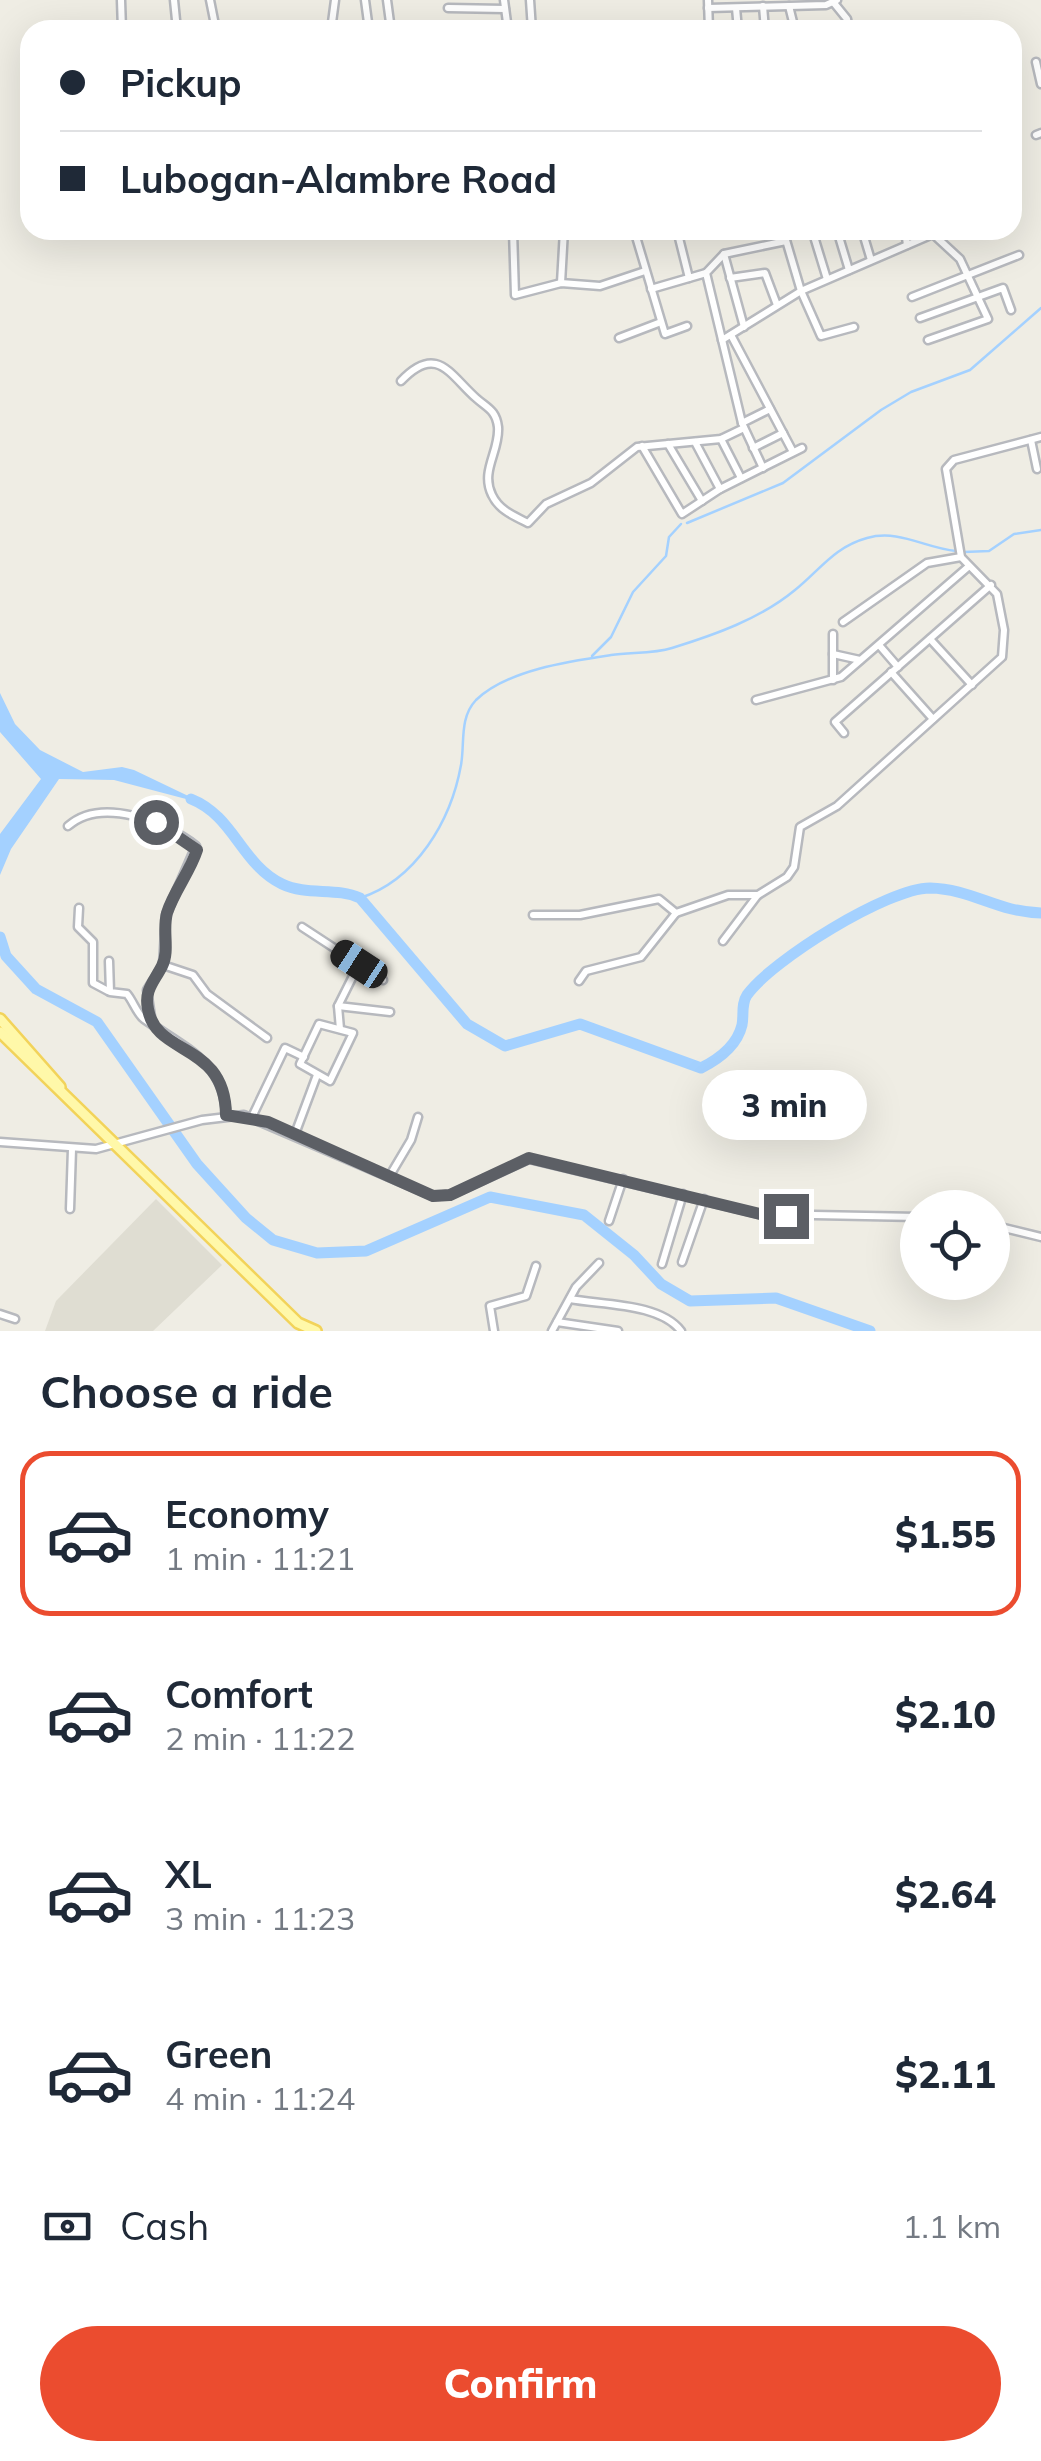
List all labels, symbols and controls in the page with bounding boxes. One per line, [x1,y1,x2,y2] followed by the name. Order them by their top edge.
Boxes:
[120,59,242,107] text: Pickup
[120,155,557,203] text: Lubogan-Alambre Road
[134,800,179,845] route start
[326,935,392,993] car
[704,1071,868,1141] callout: 3 min
[742,1085,827,1125] text: 3 min
[900,1190,1010,1300] map controls
[900,1190,1010,1300] button: locate
[764,1194,809,1239] route end
[40,1363,333,1419] text: Choose a ride
[45,1489,135,1579] icon: car
[165,1490,329,1538] text: Economy
[895,1510,996,1558] text: $1.55
[165,1538,355,1578] text: 1 min · 11:21
[45,1669,135,1759] icon: car
[165,1670,313,1718] text: Comfort
[895,1690,996,1738] text: $2.10
[165,1718,355,1758] text: 2 min · 11:22
[45,1849,135,1939] icon: car
[165,1850,212,1898] text: XL
[895,1870,996,1918] text: $2.64
[165,1898,355,1938] text: 3 min · 11:23
[45,2029,135,2119] icon: car
[165,2030,272,2078] text: Green
[895,2050,996,2098] text: $2.11
[165,2078,355,2118] text: 4 min · 11:24
[40,2199,95,2254] icon: cash
[120,2202,209,2250] text: Cash
[902,2206,1001,2246] text: 1.1 km
[40,2326,1001,2441] button: Confirm

